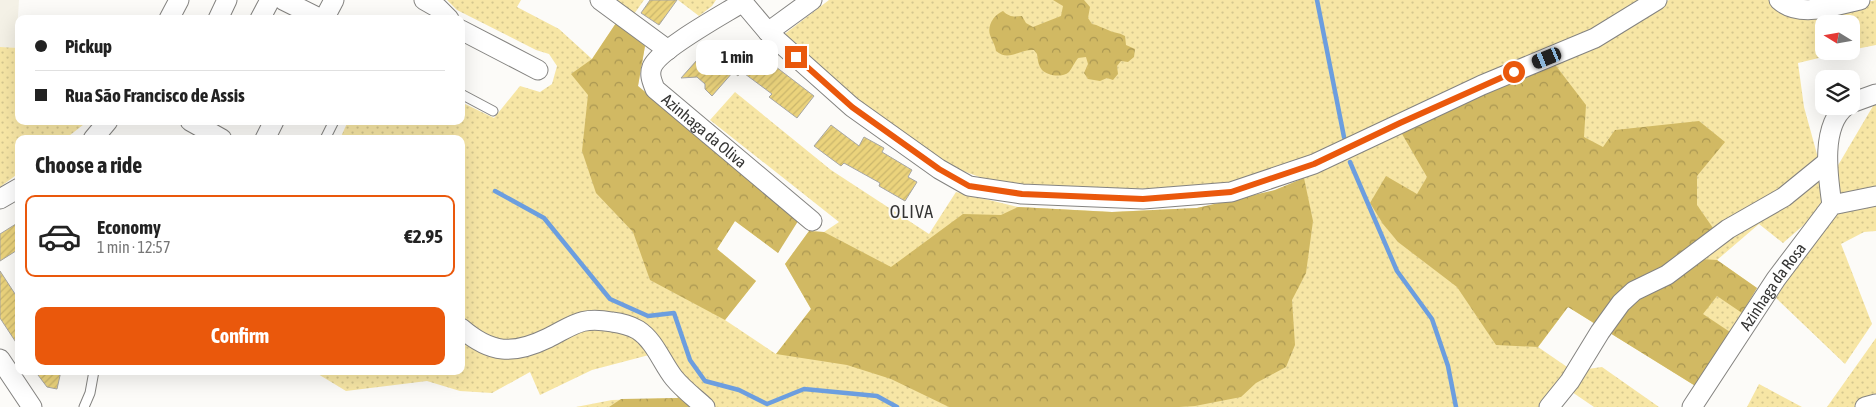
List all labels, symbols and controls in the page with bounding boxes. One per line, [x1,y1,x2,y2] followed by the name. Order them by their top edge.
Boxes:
[1815,15,1860,60] north arrow
[1815,15,1860,115] map controls
[65,35,112,57] text: Pickup
[696,40,778,74] callout: 1 min
[1530,45,1563,71] car
[785,46,807,68] route end
[721,48,753,66] text: 1 min
[1503,61,1525,83] route start
[1815,70,1860,115] button: layers
[65,84,245,106] text: Rua São Francisco de Assis
[658,90,750,171] street label: Azinhaga da Oliva
[35,152,142,178] text: Choose a ride
[890,201,934,222] district label: OLIVA
[37,214,82,259] icon: car
[97,216,161,238] text: Economy
[404,225,443,247] text: €2.95
[97,238,170,256] text: 1 min · 12:57
[1736,239,1809,334] street label: Azinhaga da Rosa
[35,307,445,365] button: Confirm

